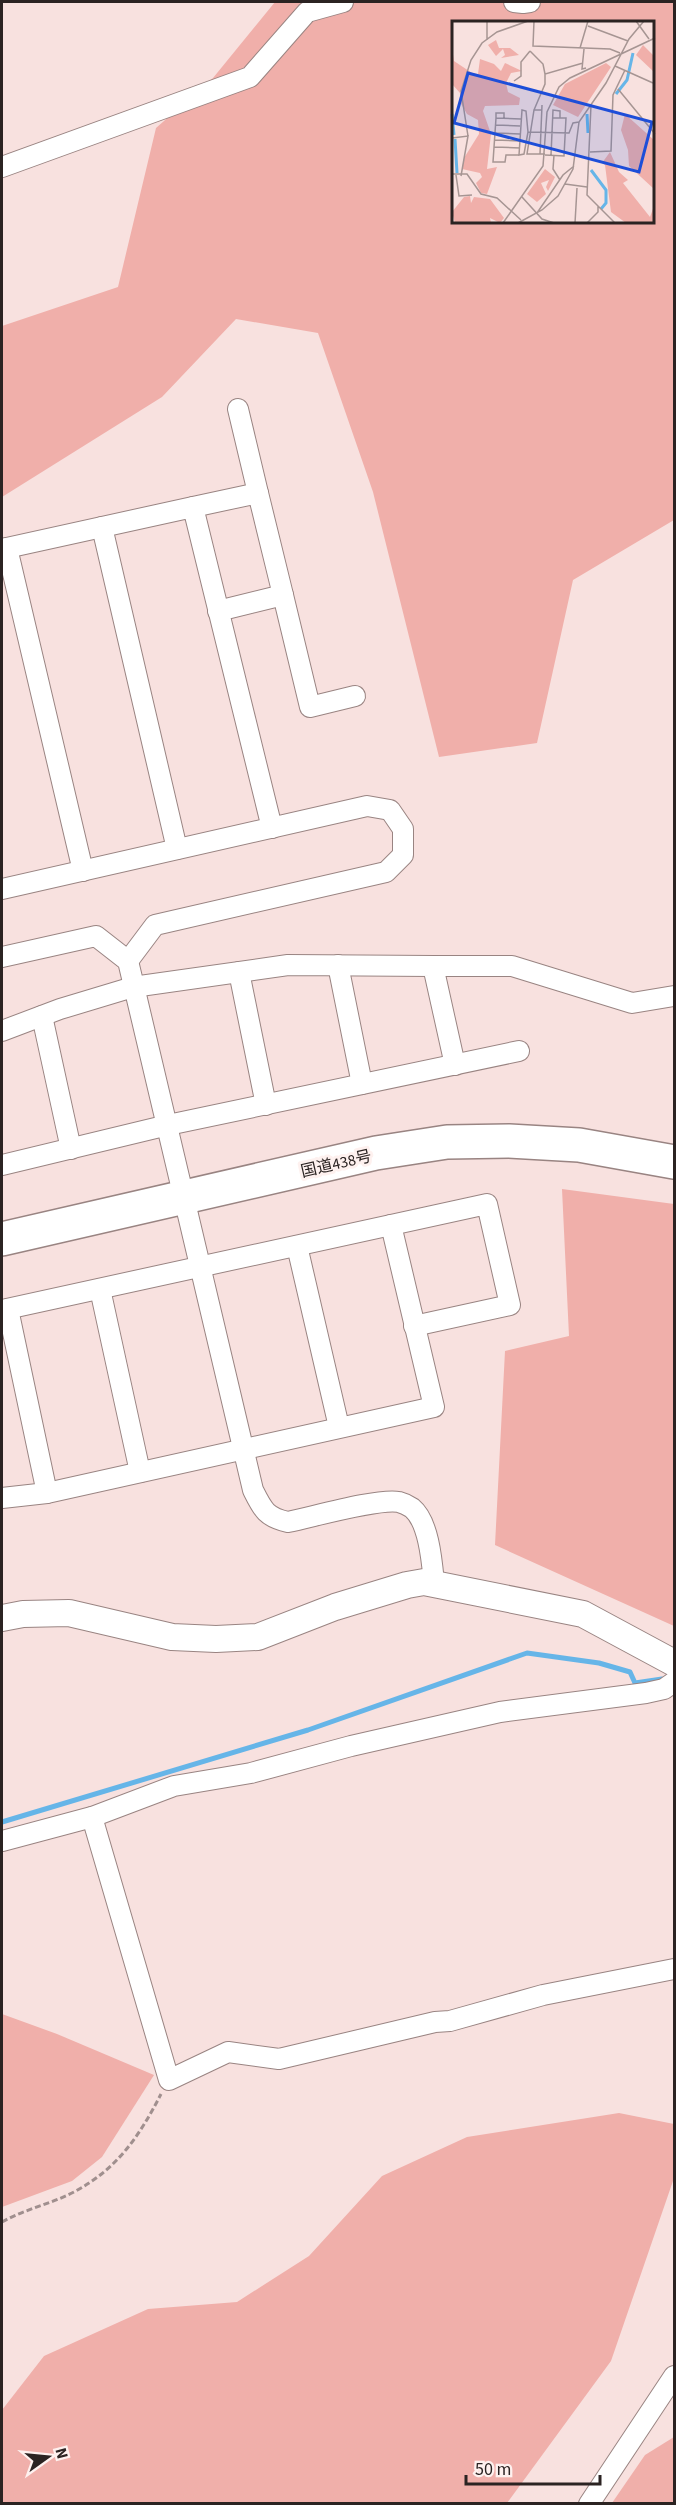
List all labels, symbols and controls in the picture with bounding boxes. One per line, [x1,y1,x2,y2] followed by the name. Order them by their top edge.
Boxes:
[452,21,655,224] inset map
[299,1145,374,1183] street label: 国道438号
[18,2427,78,2487] north arrow
[50,2445,74,2461] text: N
[466,2448,600,2486] scale bar
[475,2457,511,2482] text: 50 m

